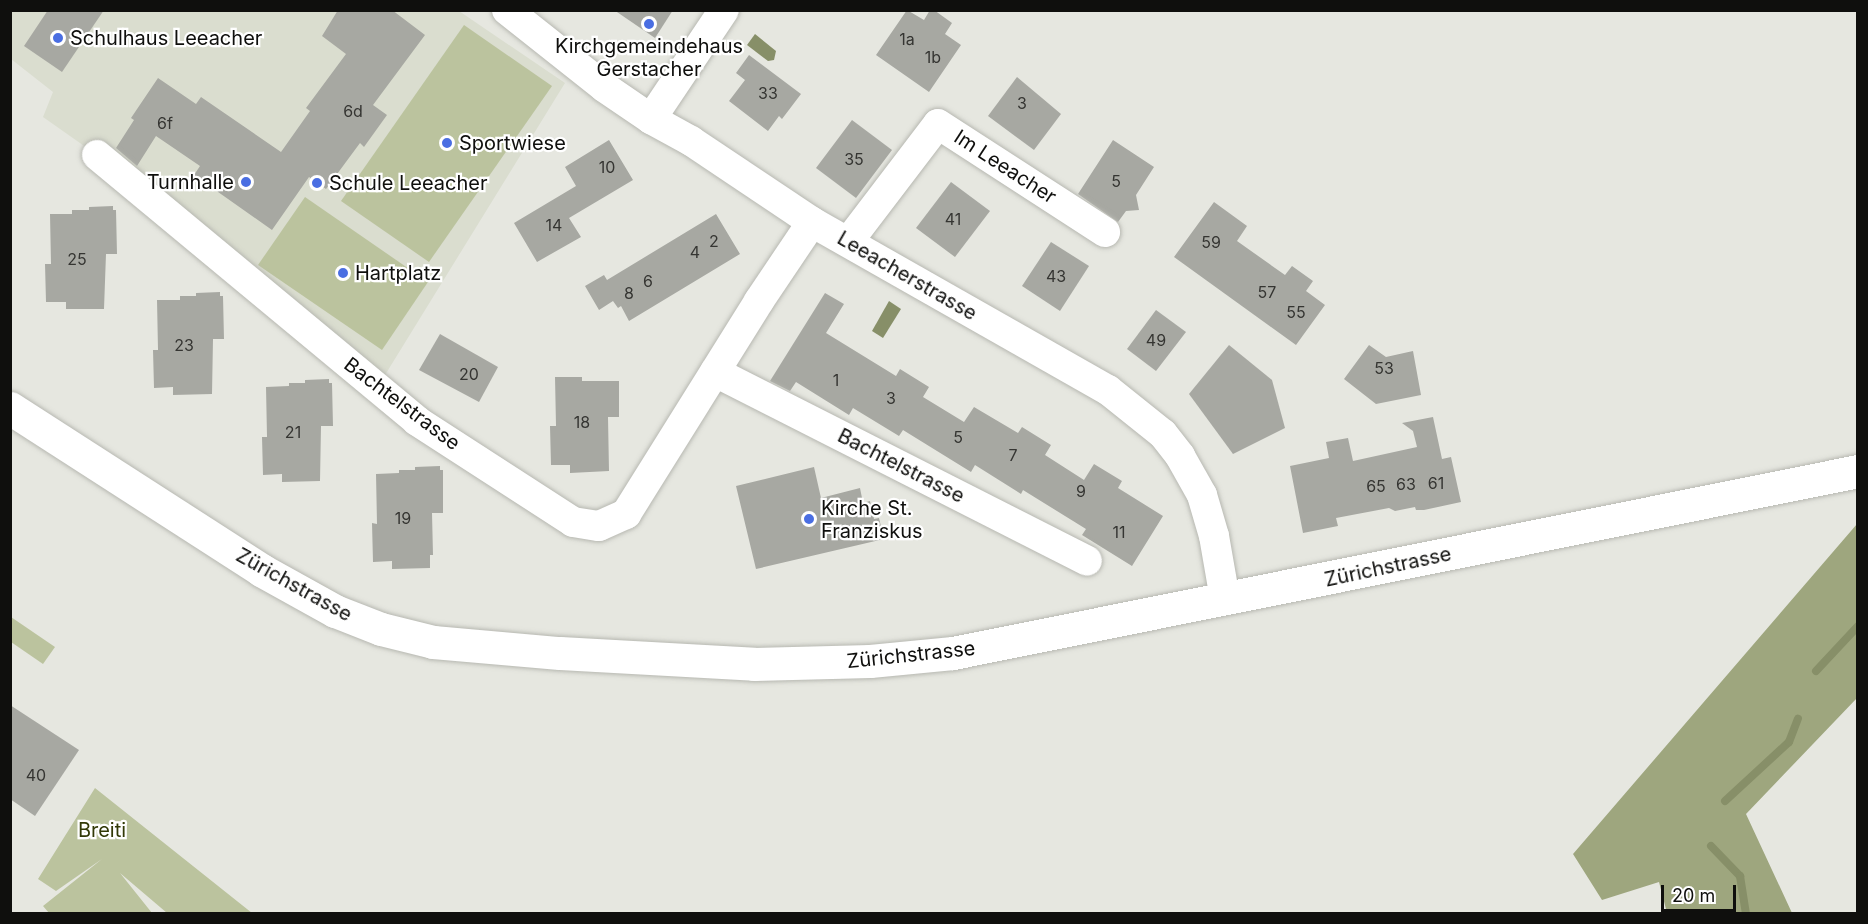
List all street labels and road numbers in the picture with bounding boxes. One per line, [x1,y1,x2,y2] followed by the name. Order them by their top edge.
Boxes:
[949,125,1061,209] street label: Im Leeacher
[833,226,981,326] street label: Leeacherstrasse
[339,353,465,455] street label: Bachtelstrasse
[834,424,968,508] street label: Bachtelstrasse
[1322,542,1454,592] street label: Zürichstrasse
[232,543,356,627] street label: Zürichstrasse
[846,636,976,674] street label: Zürichstrasse

